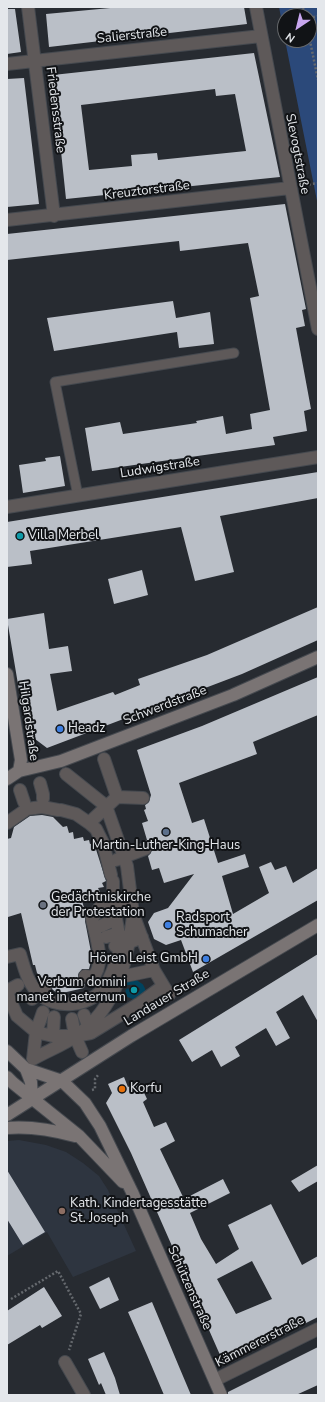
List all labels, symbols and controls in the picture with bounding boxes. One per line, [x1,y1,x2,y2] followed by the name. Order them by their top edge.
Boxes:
[277,8,317,48] north arrow
[96,25,168,47] street label: Salierstraße
[283,29,298,46] text: N
[42,66,68,154] street label: Friedensstraße
[282,112,312,196] street label: Slevogtstraße
[103,178,191,204] street label: Kreuztorstraße
[119,454,201,482] street label: Ludwigstraße
[28,528,99,544] place label: Villa Merbel
[15,531,25,541] marker: Villa Merbel
[15,680,41,762] street label: Hilgardstraße
[121,683,209,729] street label: Schwerdstraße
[68,721,105,737] place label: Headz
[55,724,65,734] marker: Headz
[161,827,171,837] marker: Martin-Luther-King-Haus
[92,838,240,854] place label: Martin-Luther-King-Haus
[51,890,151,921] place label: Gedächtniskirche der Protestation
[38,900,48,910] marker: Gedächtniskirche der Protestation
[176,910,248,941] place label: Radsport Schumacher
[163,920,173,930] marker: Radsport Schumacher
[90,951,198,967] place label: Hören Leist GmbH
[201,954,211,964] marker: Hören Leist GmbH
[121,966,213,1030] street label: Landauer Straße
[16,975,126,1006] place label: Verbum domini manet in aeternum
[129,985,139,995] marker: Verbum domini manet in aeternum
[130,1081,162,1097] place label: Korfu
[117,1084,127,1094] marker: Korfu
[70,1196,207,1227] place label: Kath. Kindertagesstätte St. Joseph
[57,1206,67,1216] marker: Kath. Kindertagesstätte St. Joseph
[163,1243,215,1333] street label: Schützenstraße
[213,1313,307,1371] street label: Kämmererstraße

